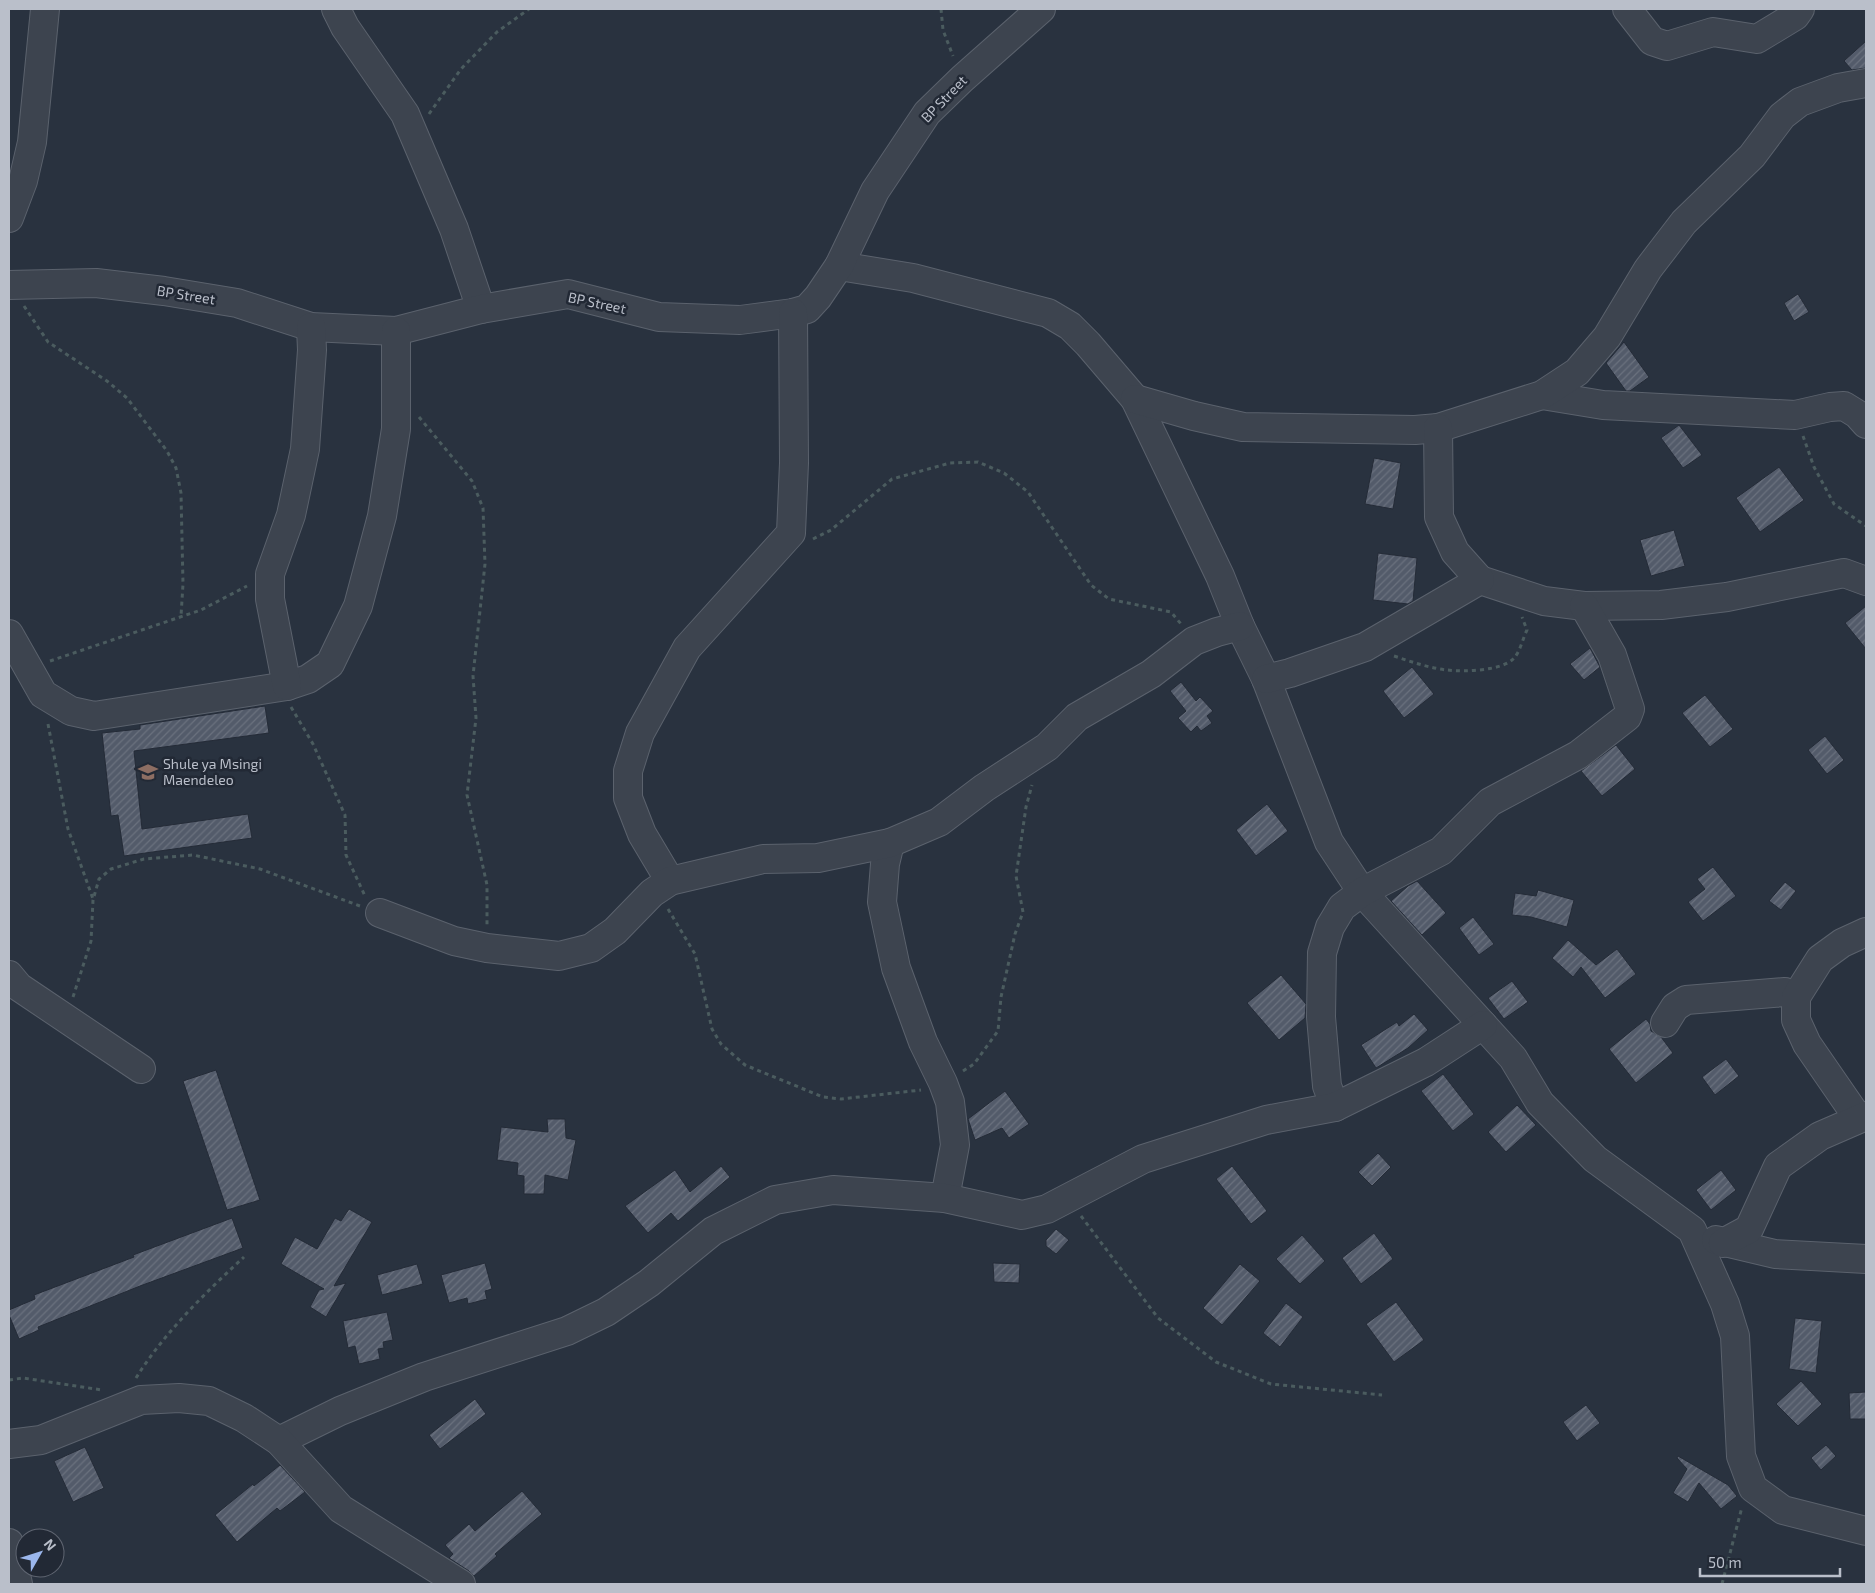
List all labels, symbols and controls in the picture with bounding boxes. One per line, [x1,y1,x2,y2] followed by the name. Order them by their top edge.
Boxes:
[917,72,970,126] street label: BP Street
[156,282,216,307] street label: BP Street
[567,288,628,317] street label: BP Street
[163,755,262,788] place label: Shule ya Msingi Maendeleo
[137,761,159,783] school or university icon: Shule ya Msingi Maendeleo
[15,1528,65,1578] north arrow
[41,1535,60,1554] text: N
[1700,1546,1840,1578] scale bar
[1708,1553,1742,1571] text: 50 m

